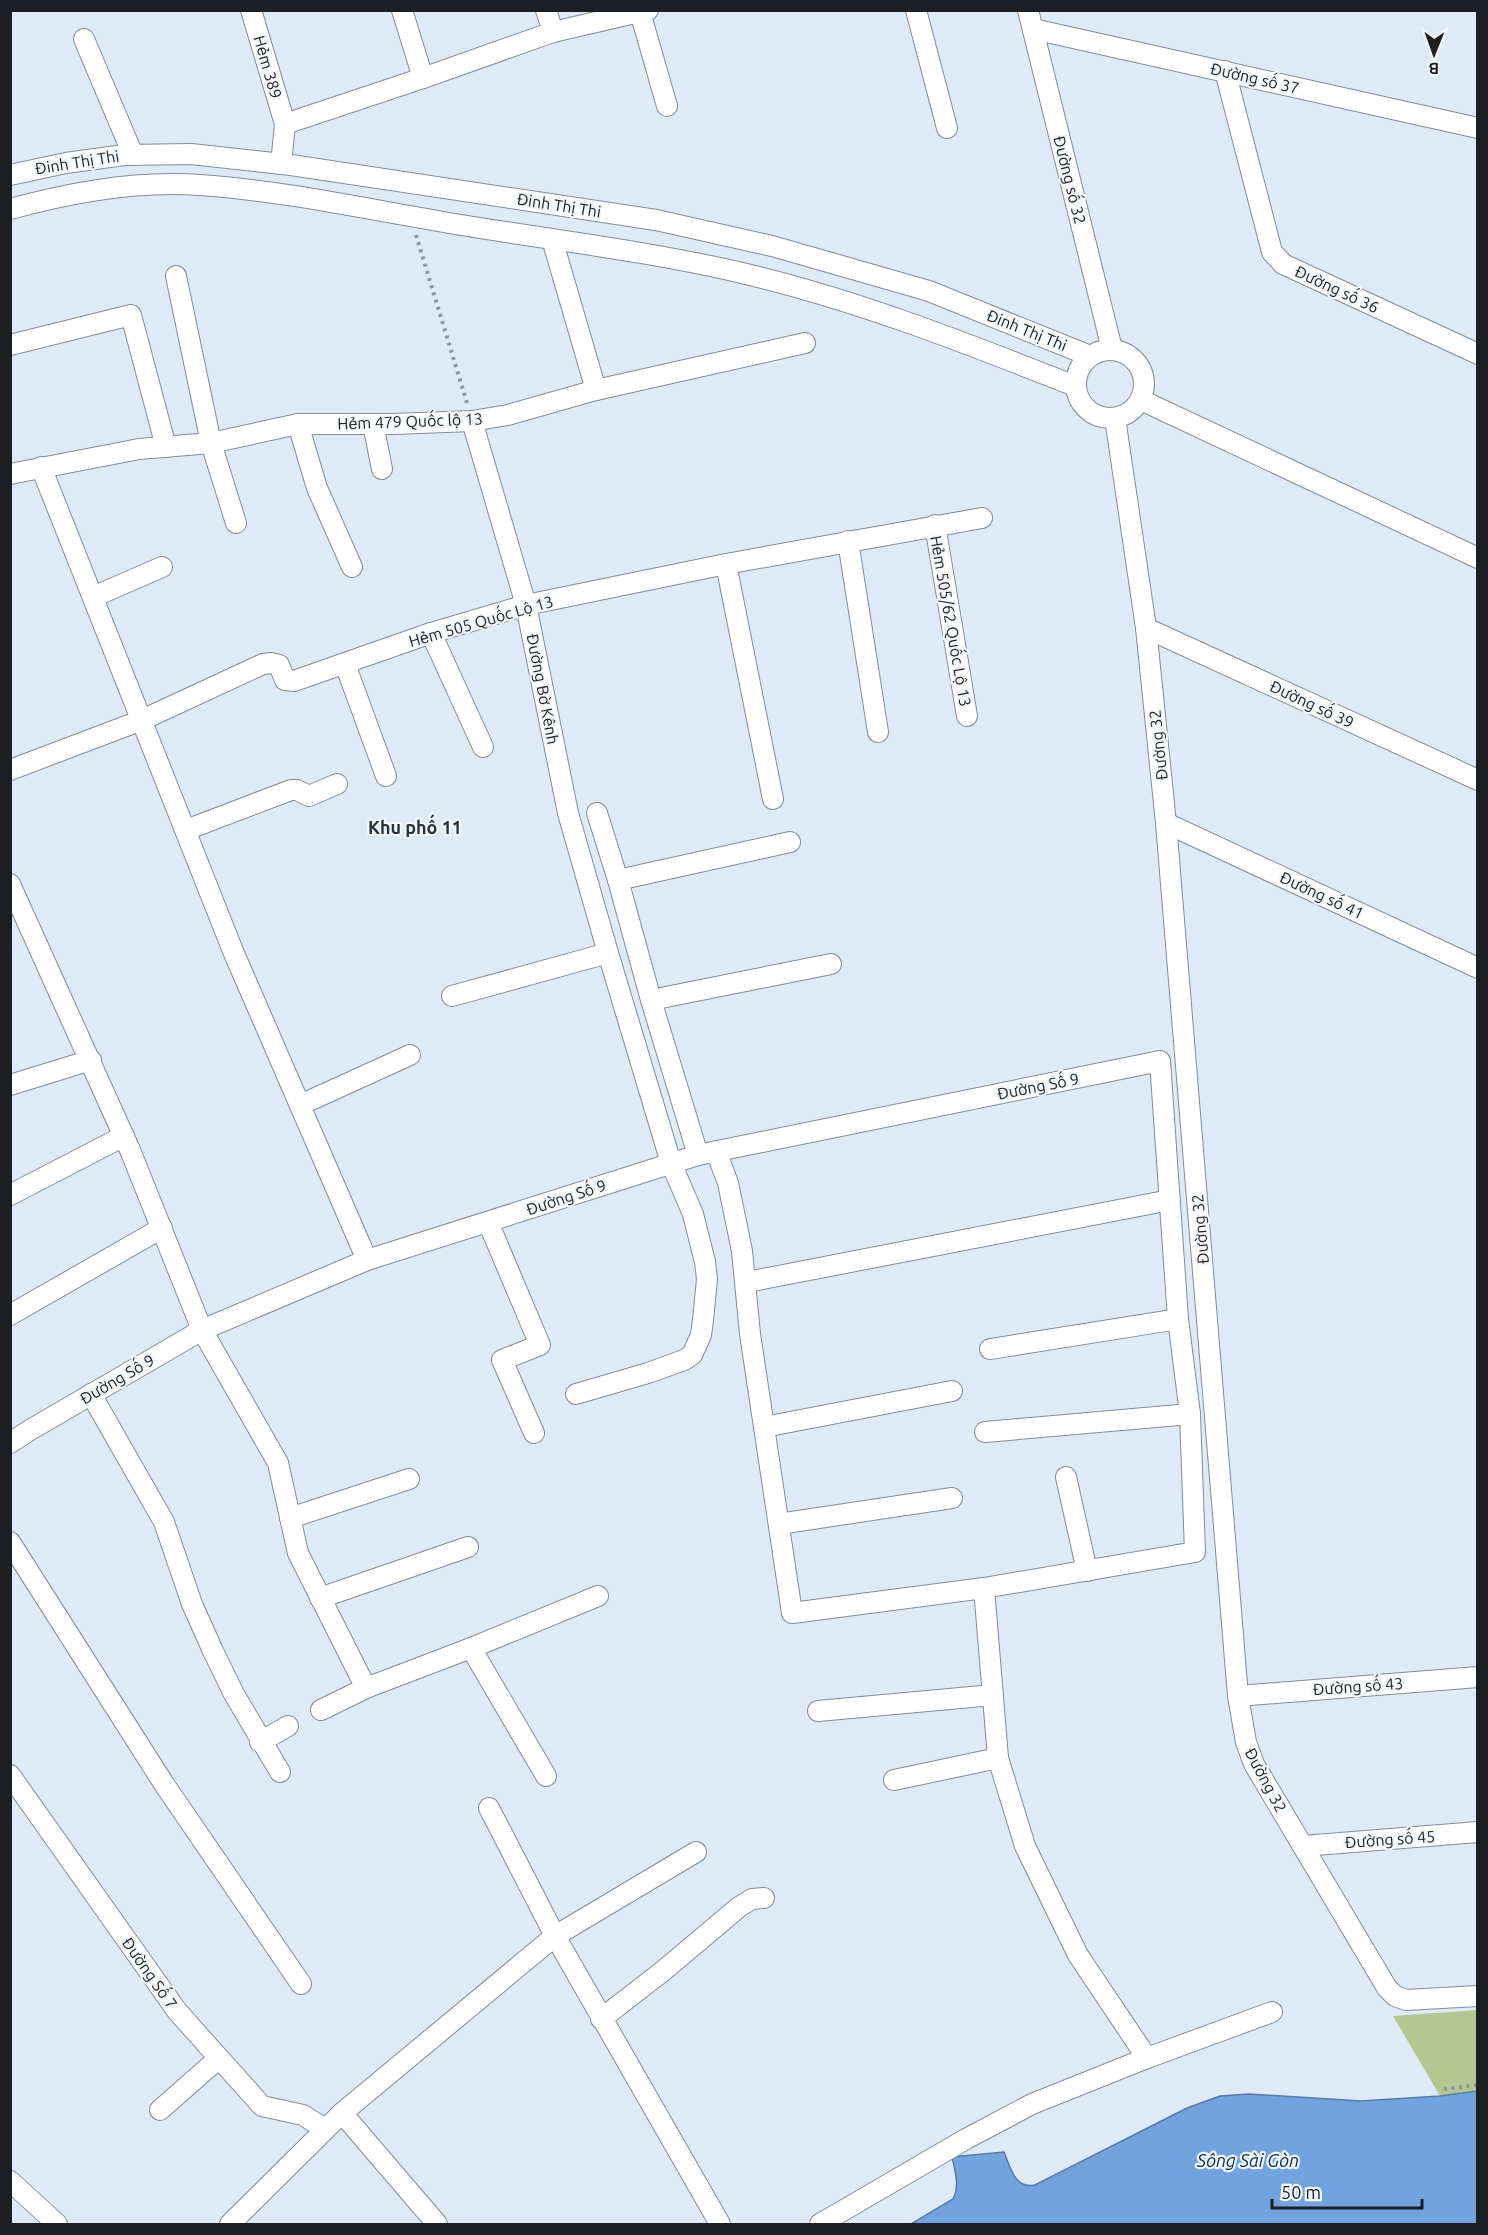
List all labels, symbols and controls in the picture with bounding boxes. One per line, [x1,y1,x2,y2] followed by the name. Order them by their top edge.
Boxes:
[1404,24,1464,84] north arrow
[250,33,286,101] street label: Hẻm 389
[1209,56,1302,97] street label: Đường số 37
[1428,60,1439,78] text: B
[1050,133,1093,226] street label: Đường số 32
[34,146,120,178] street label: Đinh Thị Thi
[516,189,602,221] street label: Đinh Thị Thi
[1292,259,1383,316] street label: Đường số 36
[984,306,1070,354] street label: Đinh Thị Thi
[337,407,483,433] street label: Hẻm 479 Quốc lộ 13
[927,534,978,708] street label: Hẻm 505/62 Quốc Lộ 13
[406,589,555,650] street label: Hẻm 505 Quốc Lộ 13
[523,632,563,746] street label: Đường Bờ Kênh
[1267,674,1358,731] street label: Đường số 39
[1145,709,1171,781] street label: Đường 32
[368,814,462,837] district label: Khu phố 11
[1277,865,1368,922] street label: Đường số 41
[995,1066,1080,1103] street label: Đường Số 9
[523,1173,608,1218] street label: Đường Số 9
[1188,1193,1212,1265] street label: Đường 32
[75,1348,157,1407] street label: Đường Số 9
[1312,1671,1404,1698] street label: Đường số 43
[1242,1745,1290,1815] street label: Đường 32
[1344,1824,1436,1851] street label: Đường số 45
[119,1932,184,2012] street label: Đường Số 7
[1196,2150,1299,2170] water label: Sông Sài Gòn
[1272,2172,1422,2210] scale bar
[1281,2182,1321,2202] text: 50 m

